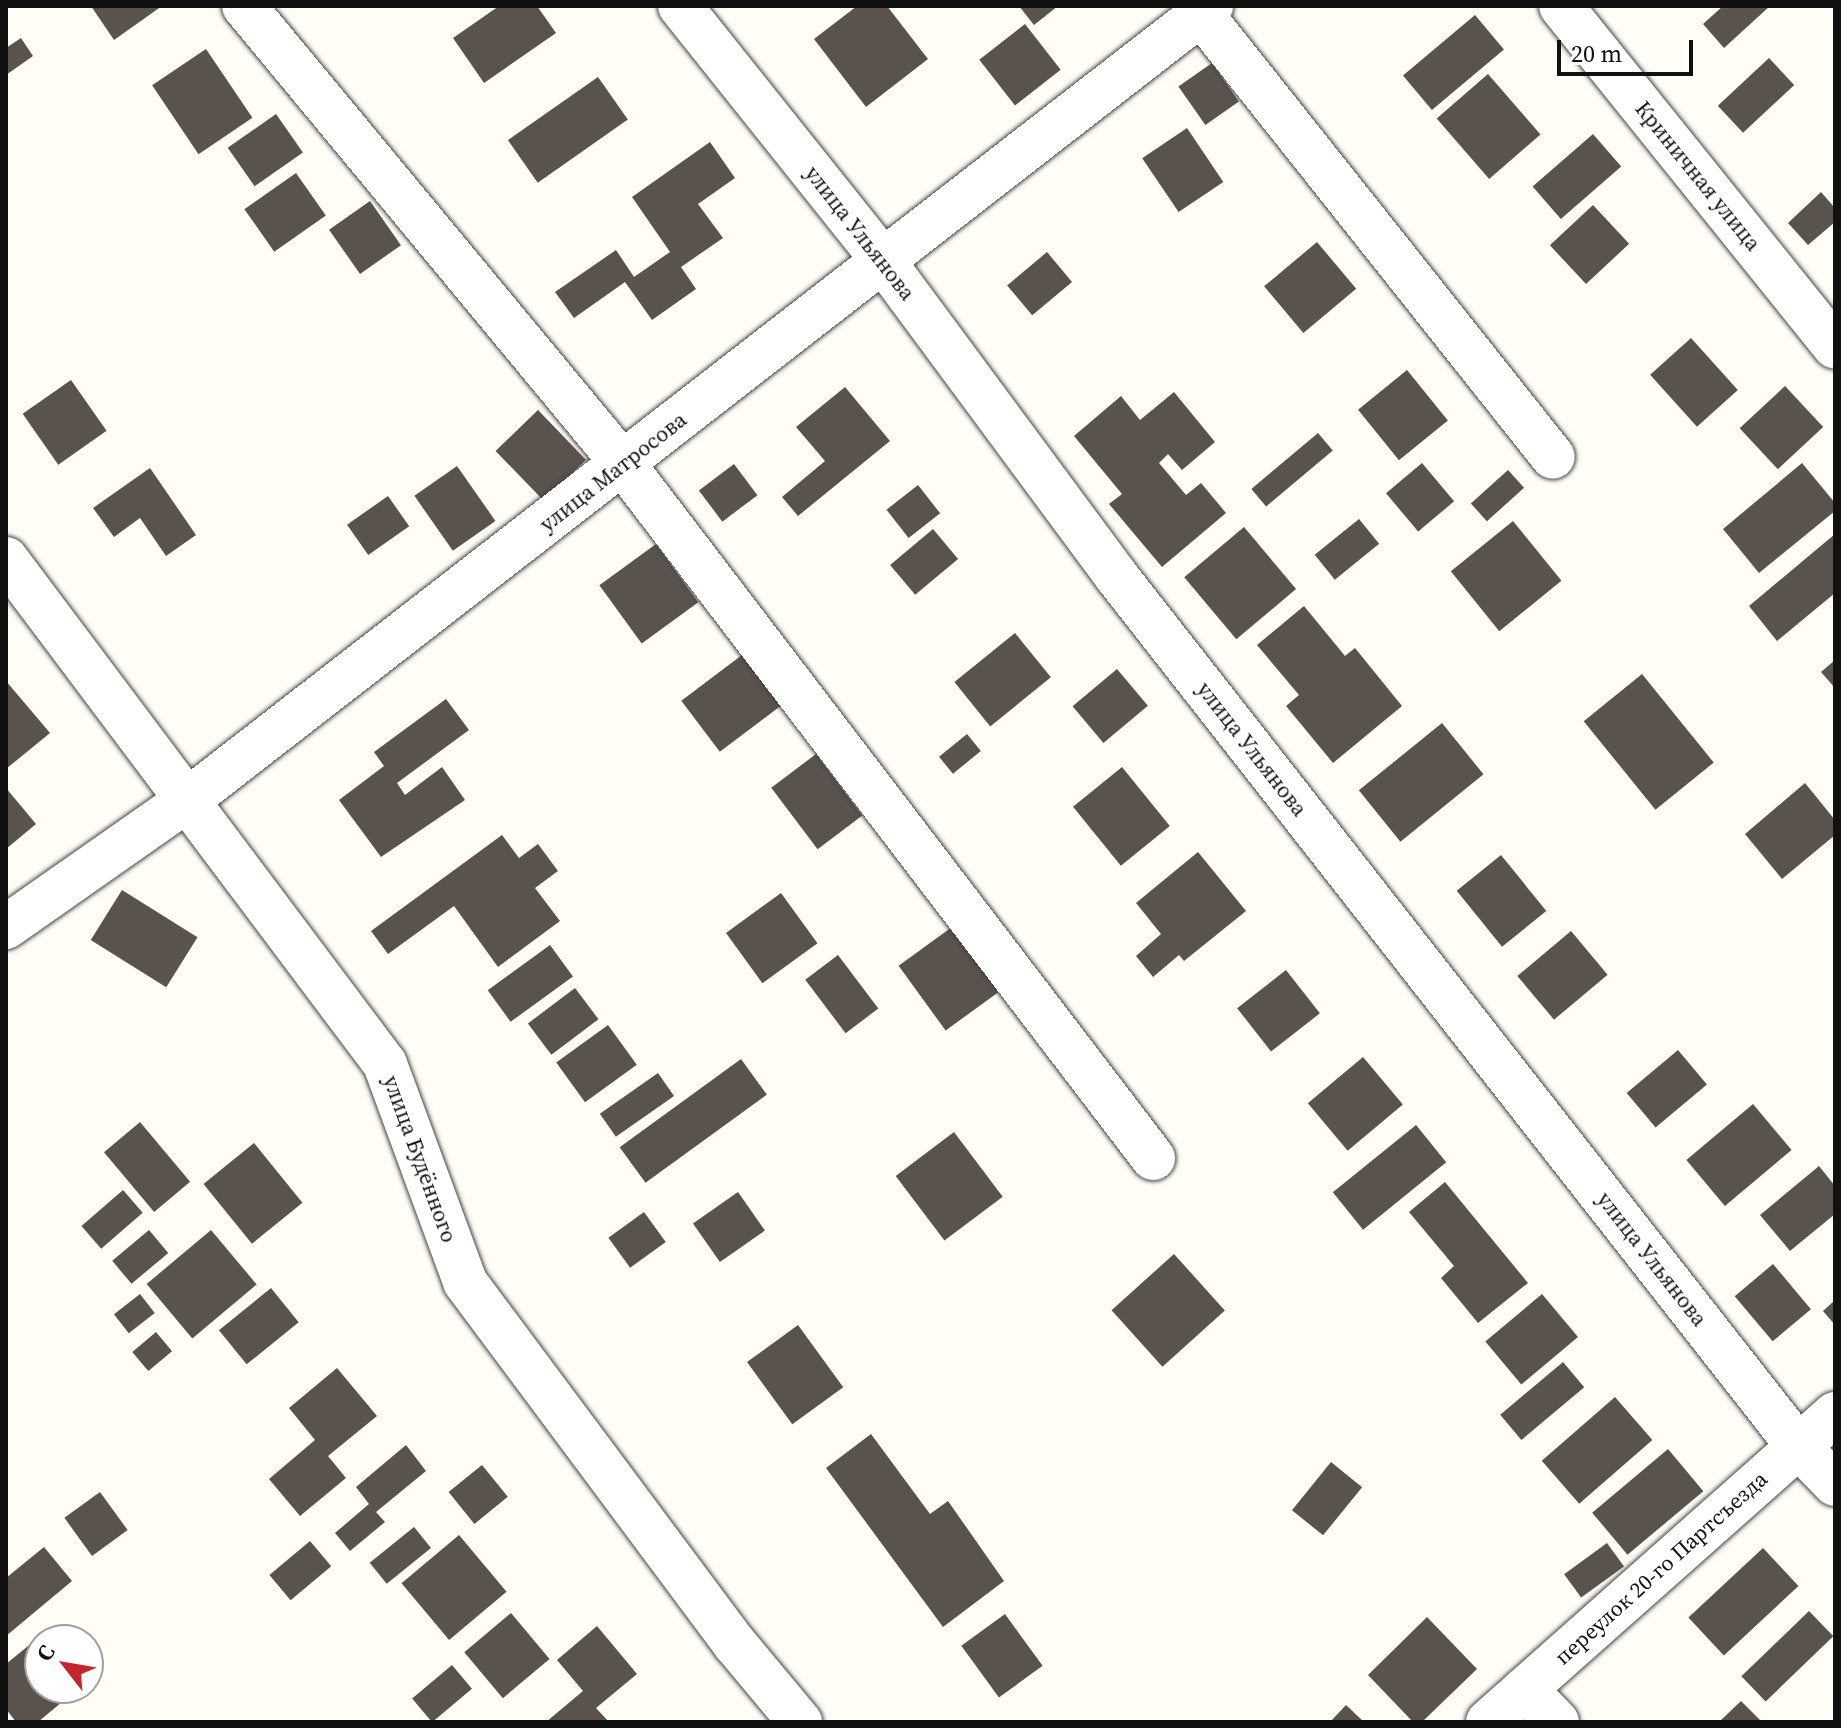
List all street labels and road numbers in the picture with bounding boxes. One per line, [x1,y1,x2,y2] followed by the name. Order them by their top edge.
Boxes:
[1630,96,1766,256] street label: Криничная улица
[799,160,921,306] street label: улица Ульянова
[534,406,692,538] street label: улица Матросова
[1191,676,1313,822] street label: улица Ульянова
[378,1072,462,1246] street label: улица Будённого
[1591,1186,1713,1332] street label: улица Ульянова
[1549,1466,1773,1670] street label: переулок 20-го Партсъезда

